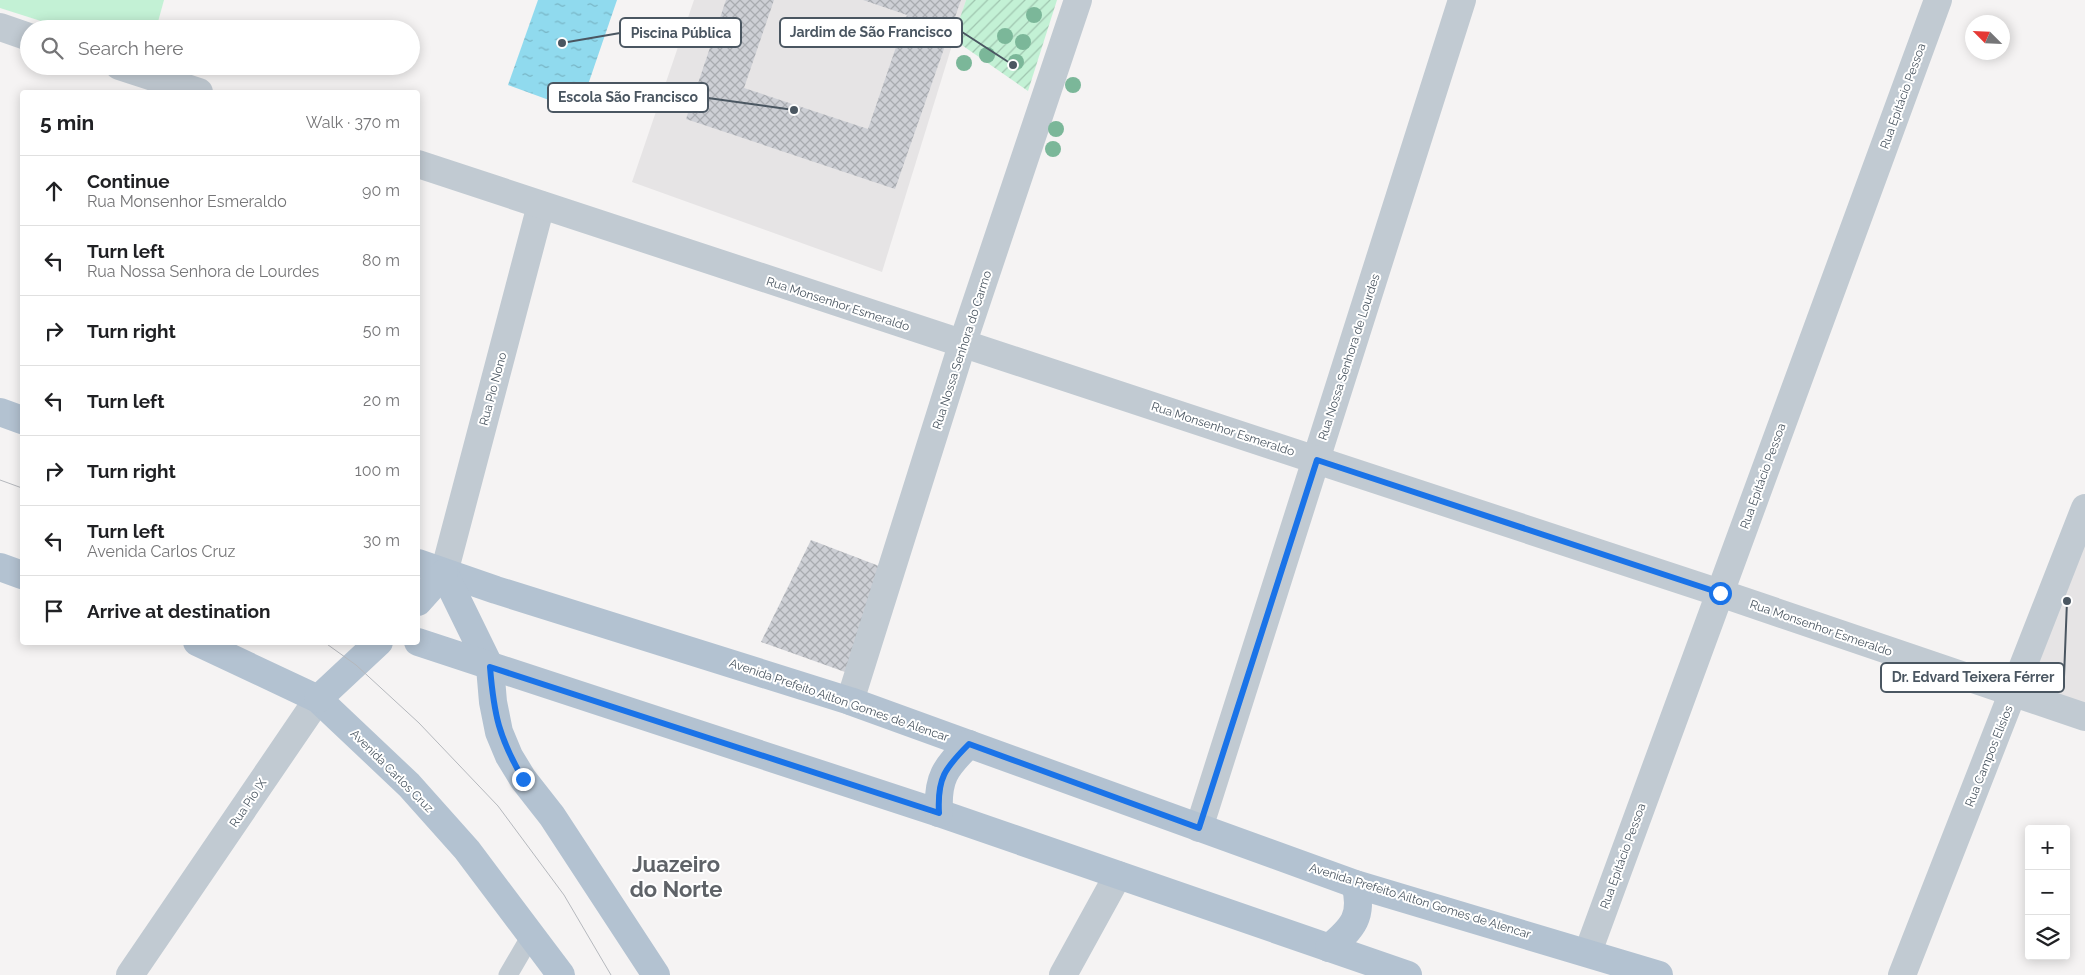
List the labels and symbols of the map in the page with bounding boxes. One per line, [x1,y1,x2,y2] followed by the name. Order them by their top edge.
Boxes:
[1965,15,2010,60] north arrow
[620,18,741,47] callout: Piscina Pública
[780,18,962,47] callout: Jardim de São Francisco
[790,24,953,40] text: Jardim de São Francisco
[631,25,731,41] text: Piscina Pública
[1877,41,1929,151] street label: Rua Epitácio Pessoa
[548,83,708,112] callout: Escola São Francisco
[558,89,699,105] text: Escola São Francisco
[930,269,994,431] street label: Rua Nossa Senhora do Carmo
[1315,272,1383,442] street label: Rua Nossa Senhora de Lourdes
[765,274,911,334] street label: Rua Monsenhor Esmeraldo
[477,351,509,427] street label: Rua Pio Nono
[1150,399,1296,459] street label: Rua Monsenhor Esmeraldo
[1737,421,1789,531] street label: Rua Epitácio Pessoa
[1709,582,1732,605] route start
[1748,597,1894,659] street label: Rua Monsenhor Esmeraldo
[728,656,951,744] street label: Avenida Prefeito Aílton Gomes de Alencar
[1881,663,2064,692] callout: Dr. Edvard Teixera Férrer
[1892,669,2055,685] text: Dr. Edvard Teixera Férrer
[1962,703,2016,809] street label: Rua Campos Elísios
[348,727,436,815] street label: Avenida Carlos Cruz
[512,768,535,791] route end
[227,776,270,830] street label: Rua Pio IX
[1597,801,1649,911] street label: Rua Epitácio Pessoa
[630,851,722,902] district label: Juazeiro do Norte
[1308,861,1533,942] street label: Avenida Prefeito Aílton Gomes de Alencar

